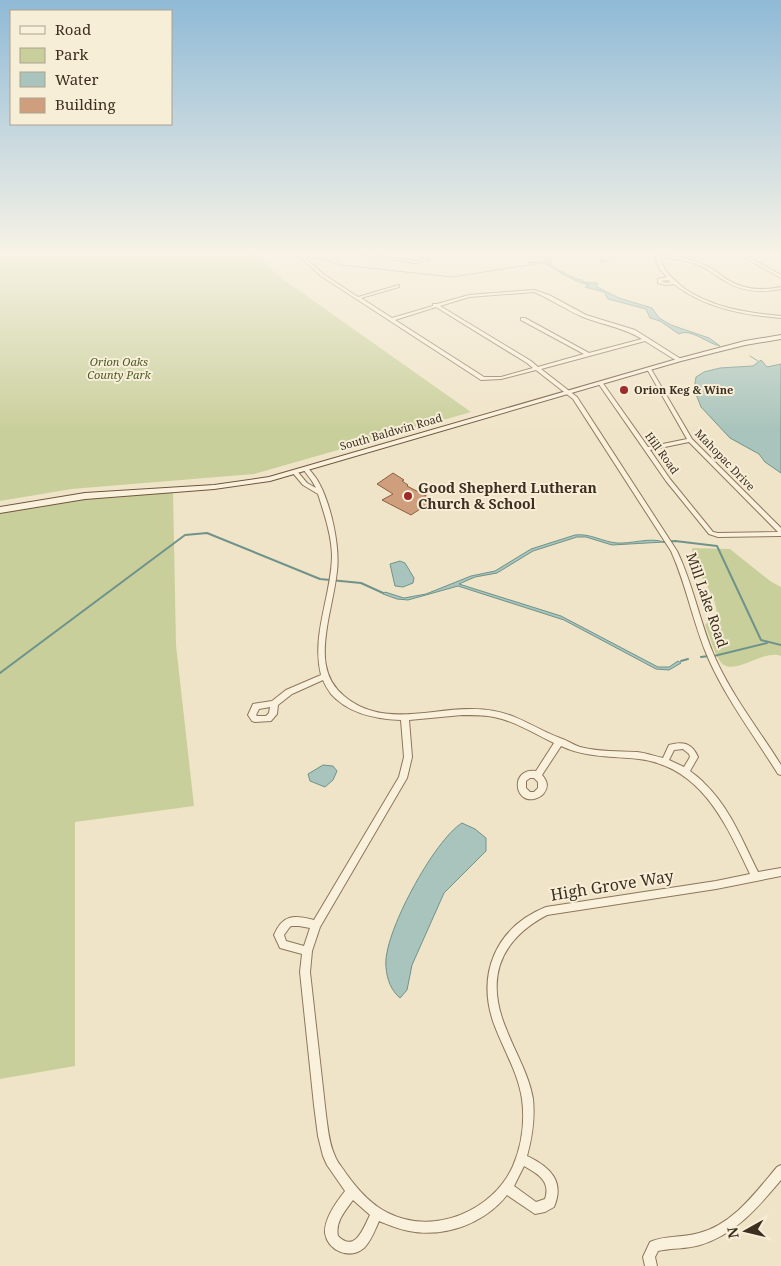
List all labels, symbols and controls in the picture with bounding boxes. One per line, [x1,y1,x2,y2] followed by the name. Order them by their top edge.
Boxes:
[10,10,172,125] legend
[55,19,91,39] text: Road
[55,44,89,64] text: Park
[55,69,98,89] text: Water
[55,94,116,114] text: Building
[87,354,152,382] park label: Orion Oaks County Park
[634,382,733,397] place label: Orion Keg & Wine
[618,384,630,396] marker: Orion Keg & Wine
[338,410,444,453] street label: South Baldwin Road
[692,426,759,494] street label: Mahopac Drive
[642,429,683,477] street label: Hill Road
[418,478,597,513] place label: Good Shepherd Lutheran Church & School
[402,490,414,502] marker: Good Shepherd Lutheran Church & School
[682,550,733,650] street label: Mill Lake Road
[549,864,676,906] street label: High Grove Way
[721,1206,771,1256] north arrow
[722,1226,743,1240] text: N

